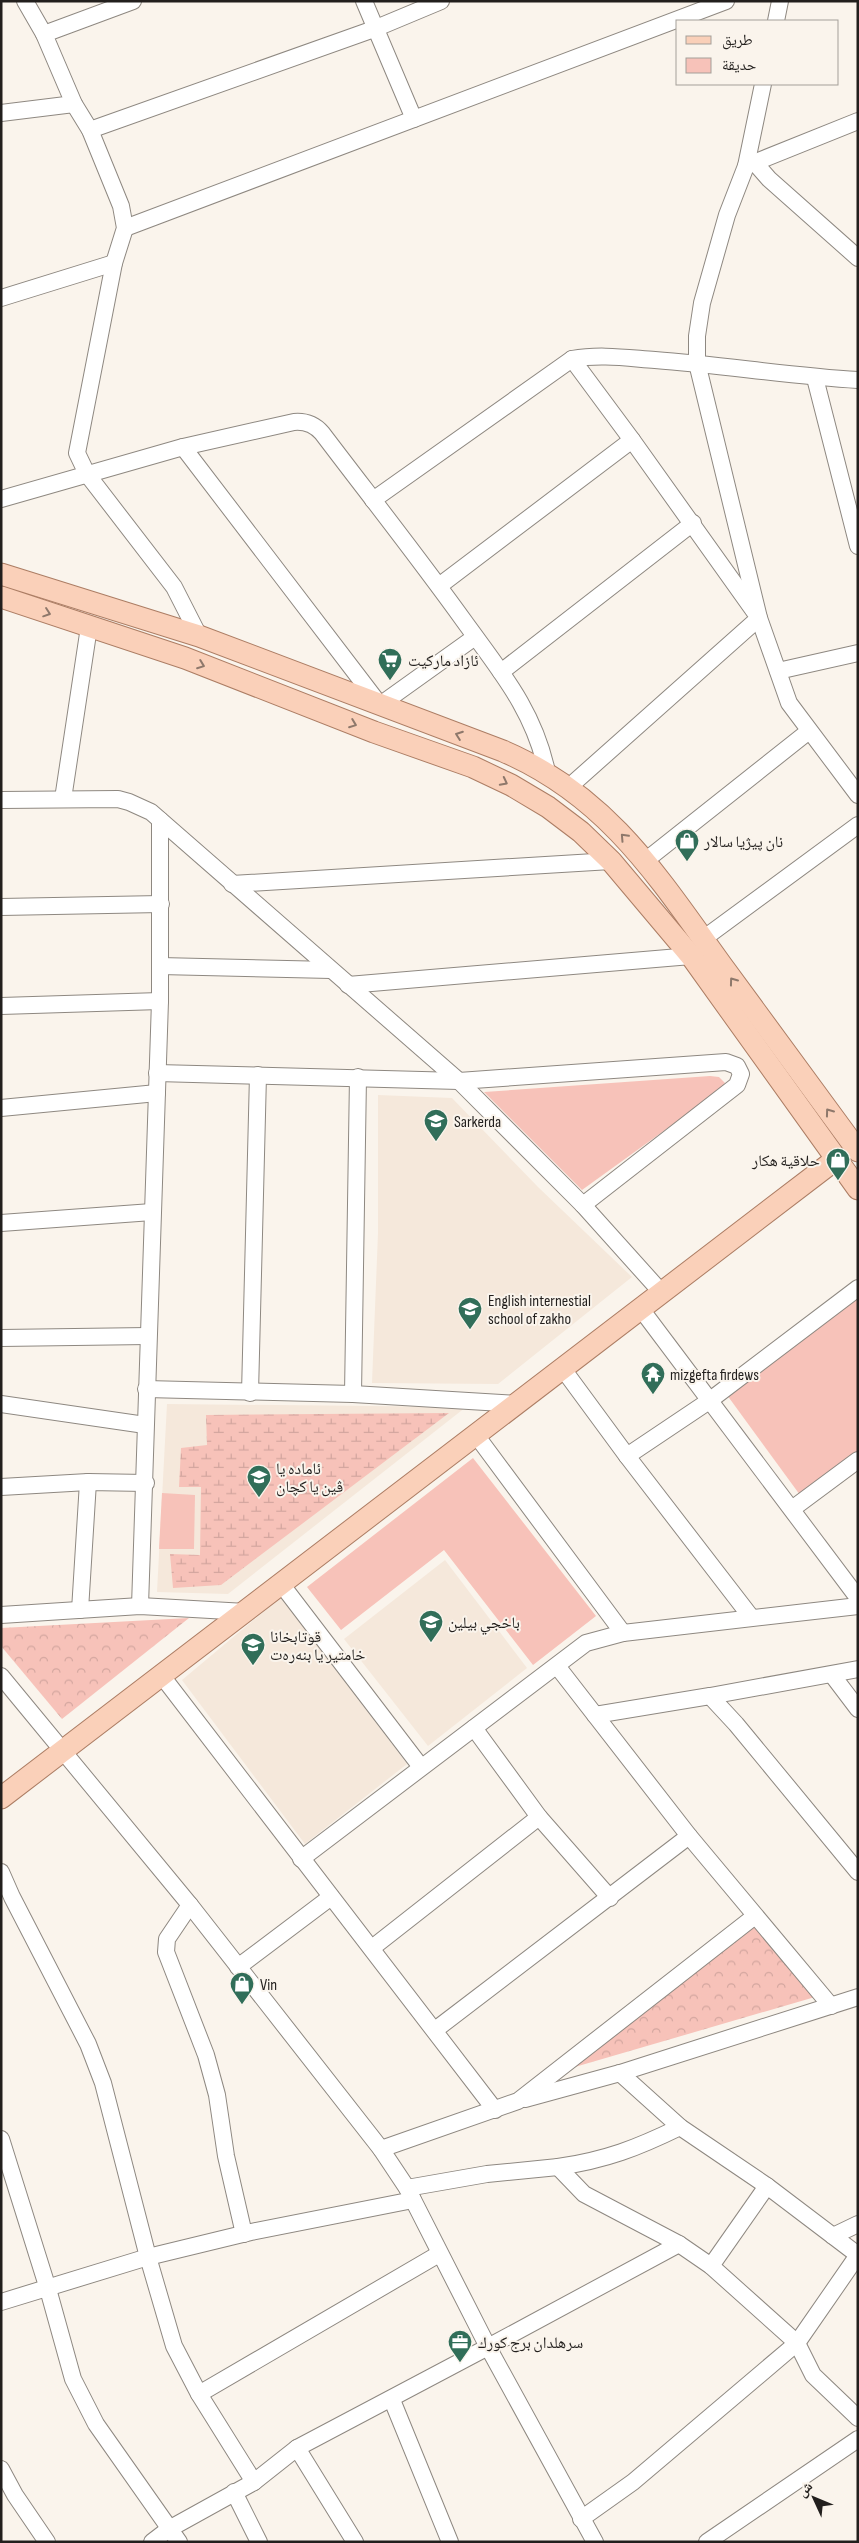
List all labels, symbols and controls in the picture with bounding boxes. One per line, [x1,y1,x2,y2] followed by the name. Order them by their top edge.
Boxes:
[676,20,839,85] legend
[722,31,753,50] text: طريق
[722,56,757,75] text: حديقة
[43,607,51,617] one-way arrow
[377,647,403,681] supermarket icon: ئازاد ماركيت
[408,652,479,671] place label: ئازاد ماركيت
[196,659,205,669] one-way arrow
[348,718,356,728] one-way arrow
[455,731,464,741] one-way arrow
[499,775,508,785] one-way arrow
[674,828,700,862] shop icon: نان پيژيا سالار
[703,833,783,852] place label: نان پيژيا سالار
[621,834,630,843] one-way arrow
[730,977,739,987] one-way arrow
[423,1108,449,1142] school or university icon: Sarkerda
[826,1108,835,1118] one-way arrow
[454,1113,501,1132] place label: Sarkerda
[825,1147,851,1181] shop icon: حلاقية هكار
[751,1152,820,1171] place label: حلاقية هكار
[488,1292,591,1329] place label: English internestial school of zakho
[457,1296,483,1330] school or university icon: English internestial school of zakho
[640,1361,666,1395] temple icon: mizgefta firdews
[670,1366,759,1385] place label: mizgefta firdews
[276,1460,343,1497] place label: ئاماده یا ڤین یا کچان
[246,1464,272,1498] school or university icon: ئاماده یا ڤین یا کچان
[418,1609,444,1643] school or university icon: باخجي بيلين
[448,1614,520,1635] place label: باخجي بيلين
[270,1628,366,1665] place label: قوتابخانا خامتیر یا بنەرەت
[240,1632,266,1666] school or university icon: قوتابخانا خامتیر یا بنەرەت
[229,1971,255,2005] shop icon: Vin
[260,1976,277,1995] place label: Vin
[447,2329,473,2363] office icon: سرهلدان برج كورك
[478,2334,583,2353] place label: سرهلدان برج كورك
[789,2473,839,2523] north arrow
[794,2478,816,2501] text: ش

